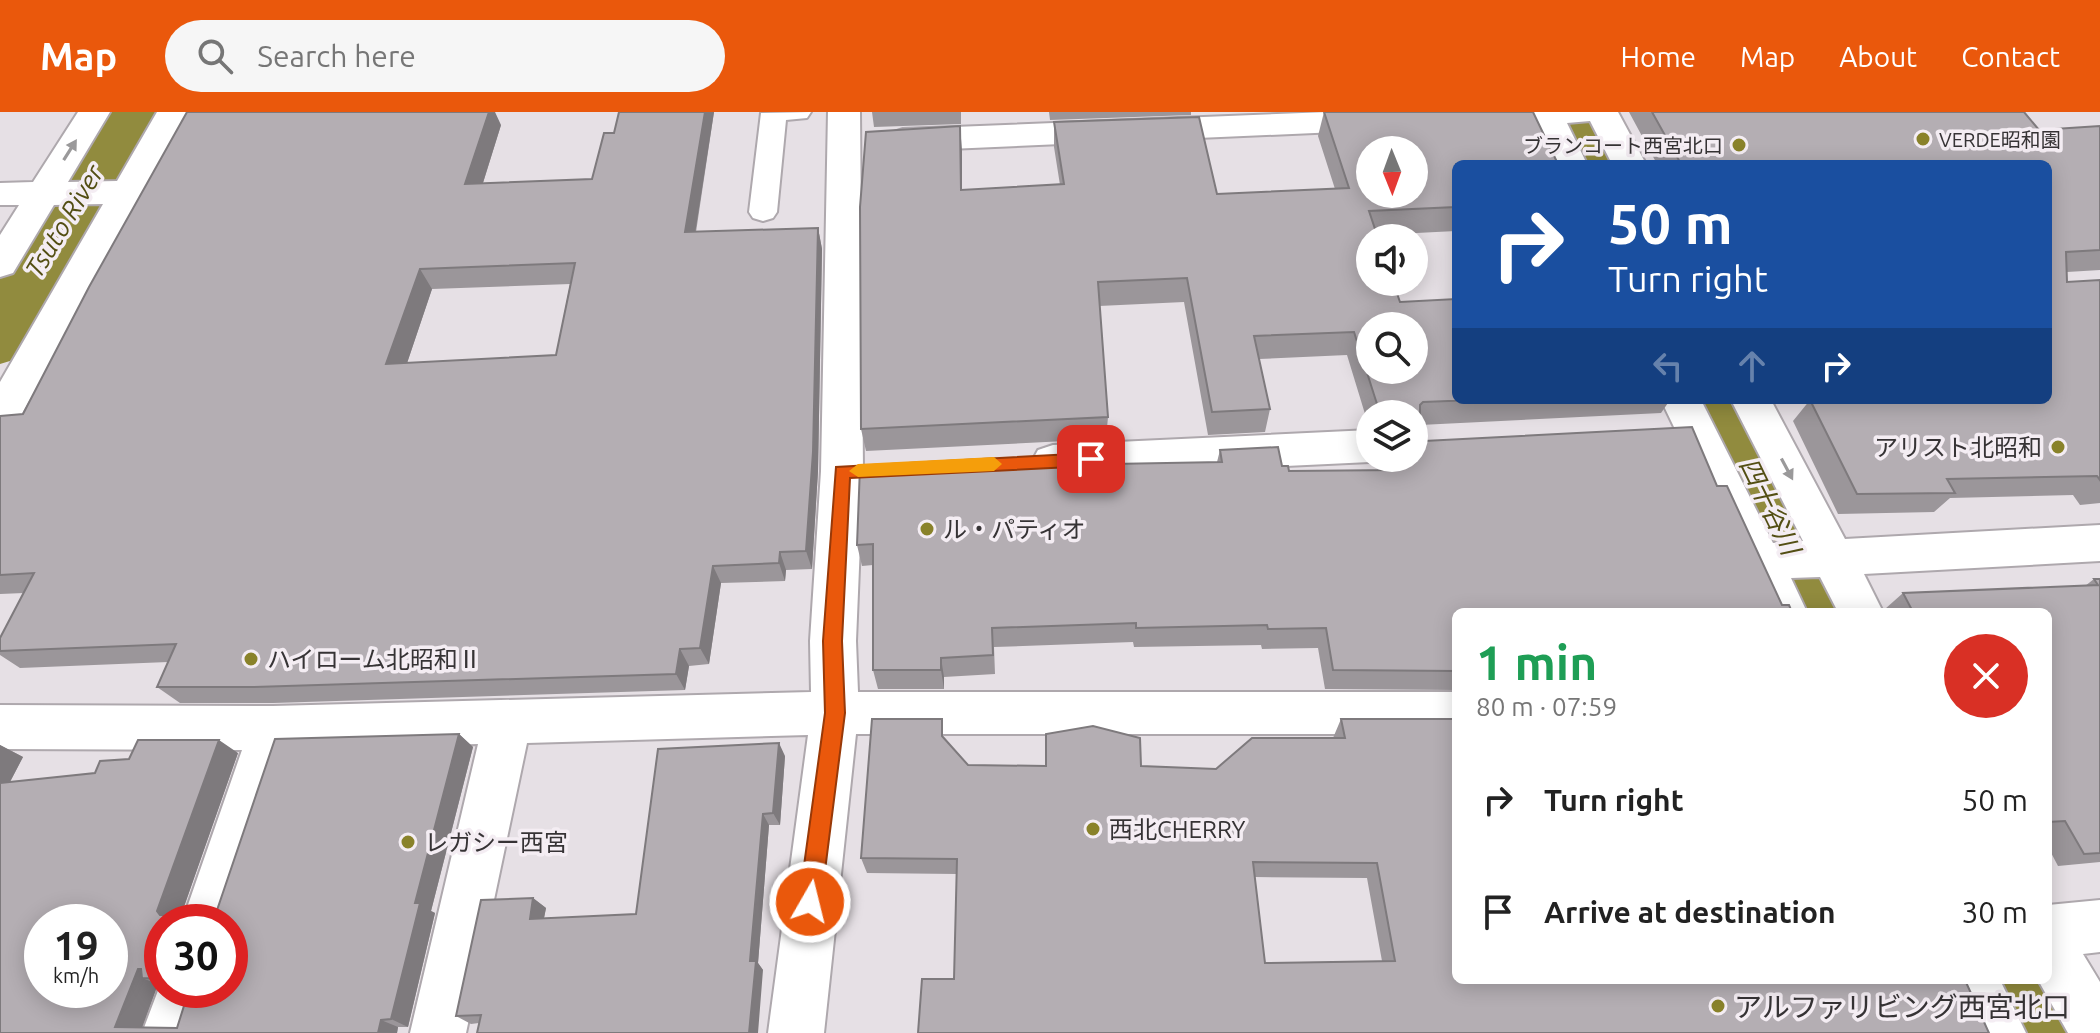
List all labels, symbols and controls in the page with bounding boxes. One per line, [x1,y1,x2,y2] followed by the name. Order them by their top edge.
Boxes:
[165,20,725,92] search box
[193,34,237,78] icon: search
[40,35,117,77] text: Map
[257,39,416,73] text: Search here
[1621,41,1696,72] text: Home
[1740,41,1795,72] text: Map
[1839,41,1917,72] text: About
[1961,41,2060,72] text: Contact
[1939,128,2061,151] place label: VERDE昭和園
[1914,130,1932,148] marker: VERDE昭和園
[1523,134,1723,157] place label: ブランコート西宮北口
[1356,136,1428,208] north arrow
[1356,136,1428,472] map controls
[1730,136,1748,154] marker: ブランコート西宮北口
[63,139,77,161] one-way arrow
[19,159,109,282] water label: Tsuto River
[1476,192,1580,296] icon: right
[1608,192,1733,255] text: 50 m
[1356,224,1428,296] button: sound
[1608,258,1768,299] text: Turn right
[1356,312,1428,384] button: search
[1646,344,1690,388] icon: left
[1730,344,1774,388] icon: ahead
[1814,344,1858,388] icon: right
[1356,400,1428,472] button: layers
[1057,425,1125,493] pin
[1874,434,2042,461] place label: アリスト北昭和
[1069,437,1113,481] icon: arrive
[2049,438,2067,456] marker: アリスト北昭和
[1734,453,1807,562] water label: 四十谷川
[1780,458,1793,481] one-way arrow
[943,516,1086,543] place label: ル・パティオ
[918,520,936,538] marker: ル・パティオ
[1944,634,2028,718] button: close
[1476,635,1597,689] text: 1 min
[267,646,482,673] place label: ハイローム北昭和Ⅱ
[242,650,260,668] marker: ハイローム北昭和Ⅱ
[1476,692,1617,721] text: 80 m · 07:59
[1476,778,1520,822] icon: right
[1544,783,1684,817] text: Turn right
[1961,783,2028,817] text: 50 m
[1109,816,1246,843] place label: 西北CHERRY
[1084,820,1102,838] marker: 西北CHERRY
[424,829,568,856] place label: レガシー西宮
[399,833,417,851] marker: レガシー西宮
[768,860,852,944] position arrow
[1476,890,1520,934] icon: arrive
[1544,895,1836,929] text: Arrive at destination
[1961,895,2028,929] text: 30 m
[144,904,248,1008] speed limit sign: 30
[53,923,99,968] text: 19
[53,964,99,987] text: km/h
[1734,991,2070,1022] place label: アルファリビング西宮北口
[1709,997,1727,1015] marker: アルファリビング西宮北口

